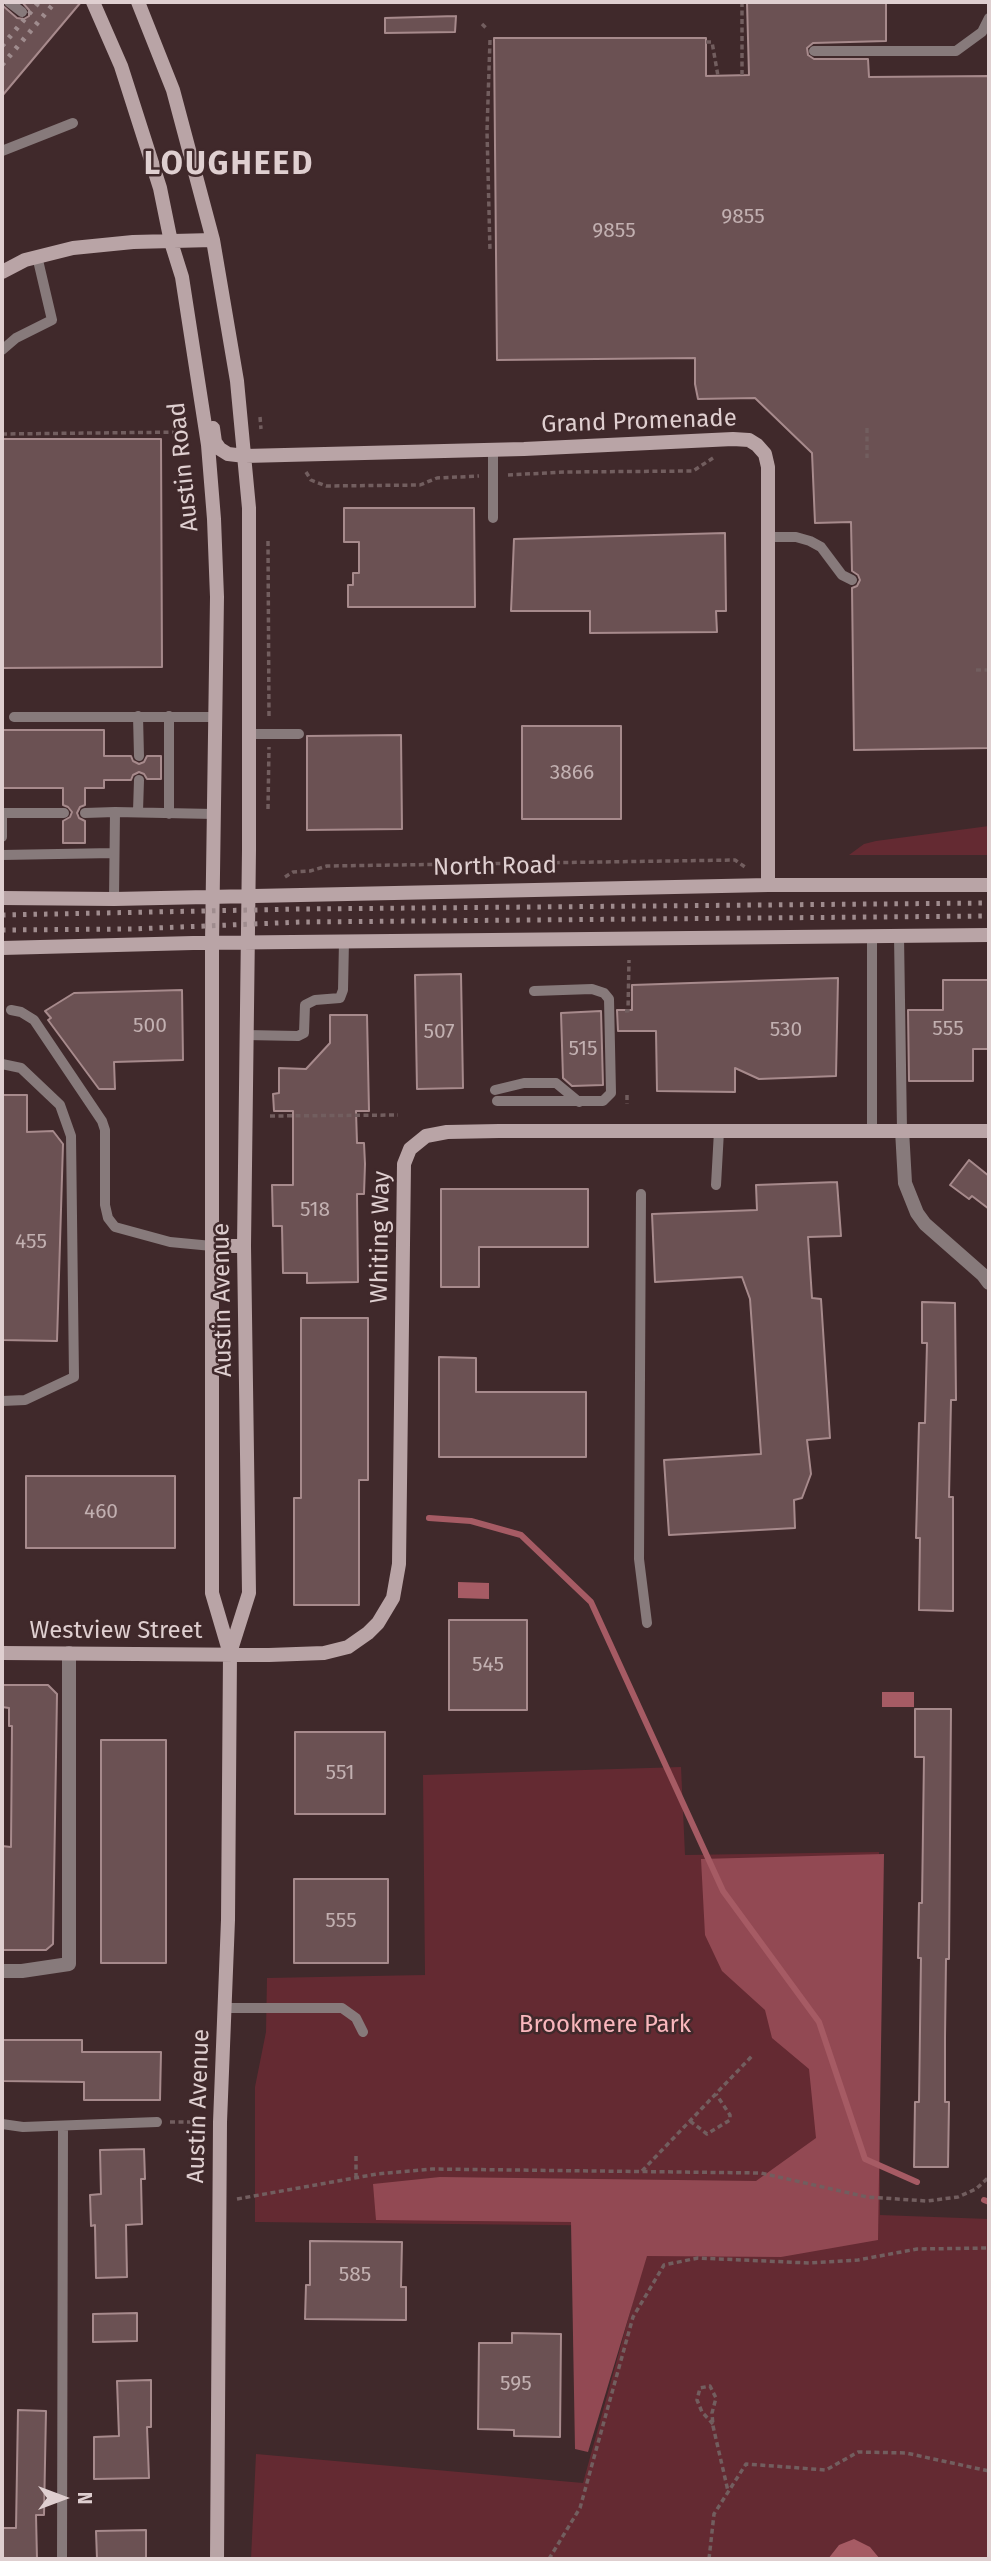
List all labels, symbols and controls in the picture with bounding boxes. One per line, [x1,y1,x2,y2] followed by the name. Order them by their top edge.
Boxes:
[145,146,313,184] district label: LOUGHEED
[721,204,765,230] house number: 9855
[592,218,636,244] house number: 9855
[163,401,205,533] street label: Austin Road
[541,404,737,440] street label: Grand Promenade
[550,760,594,786] house number: 3866
[433,852,557,882] street label: North Road
[133,1013,167,1039] house number: 500
[932,1016,964,1042] house number: 555
[770,1017,802,1043] house number: 530
[423,1019,455,1045] house number: 507
[568,1036,598,1062] house number: 515
[365,1170,397,1304] street label: Whiting Way
[300,1197,330,1223] house number: 518
[207,1223,239,1377] street label: Austin Avenue
[15,1229,47,1255] house number: 455
[84,1499,118,1525] house number: 460
[30,1617,202,1645] street label: Westview Street
[472,1652,504,1678] house number: 545
[326,1760,354,1786] house number: 551
[325,1908,357,1934] house number: 555
[519,2011,691,2039] park label: Brookmere Park
[182,2028,216,2184] street label: Austin Avenue
[339,2262,371,2288] house number: 585
[500,2371,532,2397] house number: 595
[28,2463,98,2533] north arrow
[73,2492,96,2504] text: N

